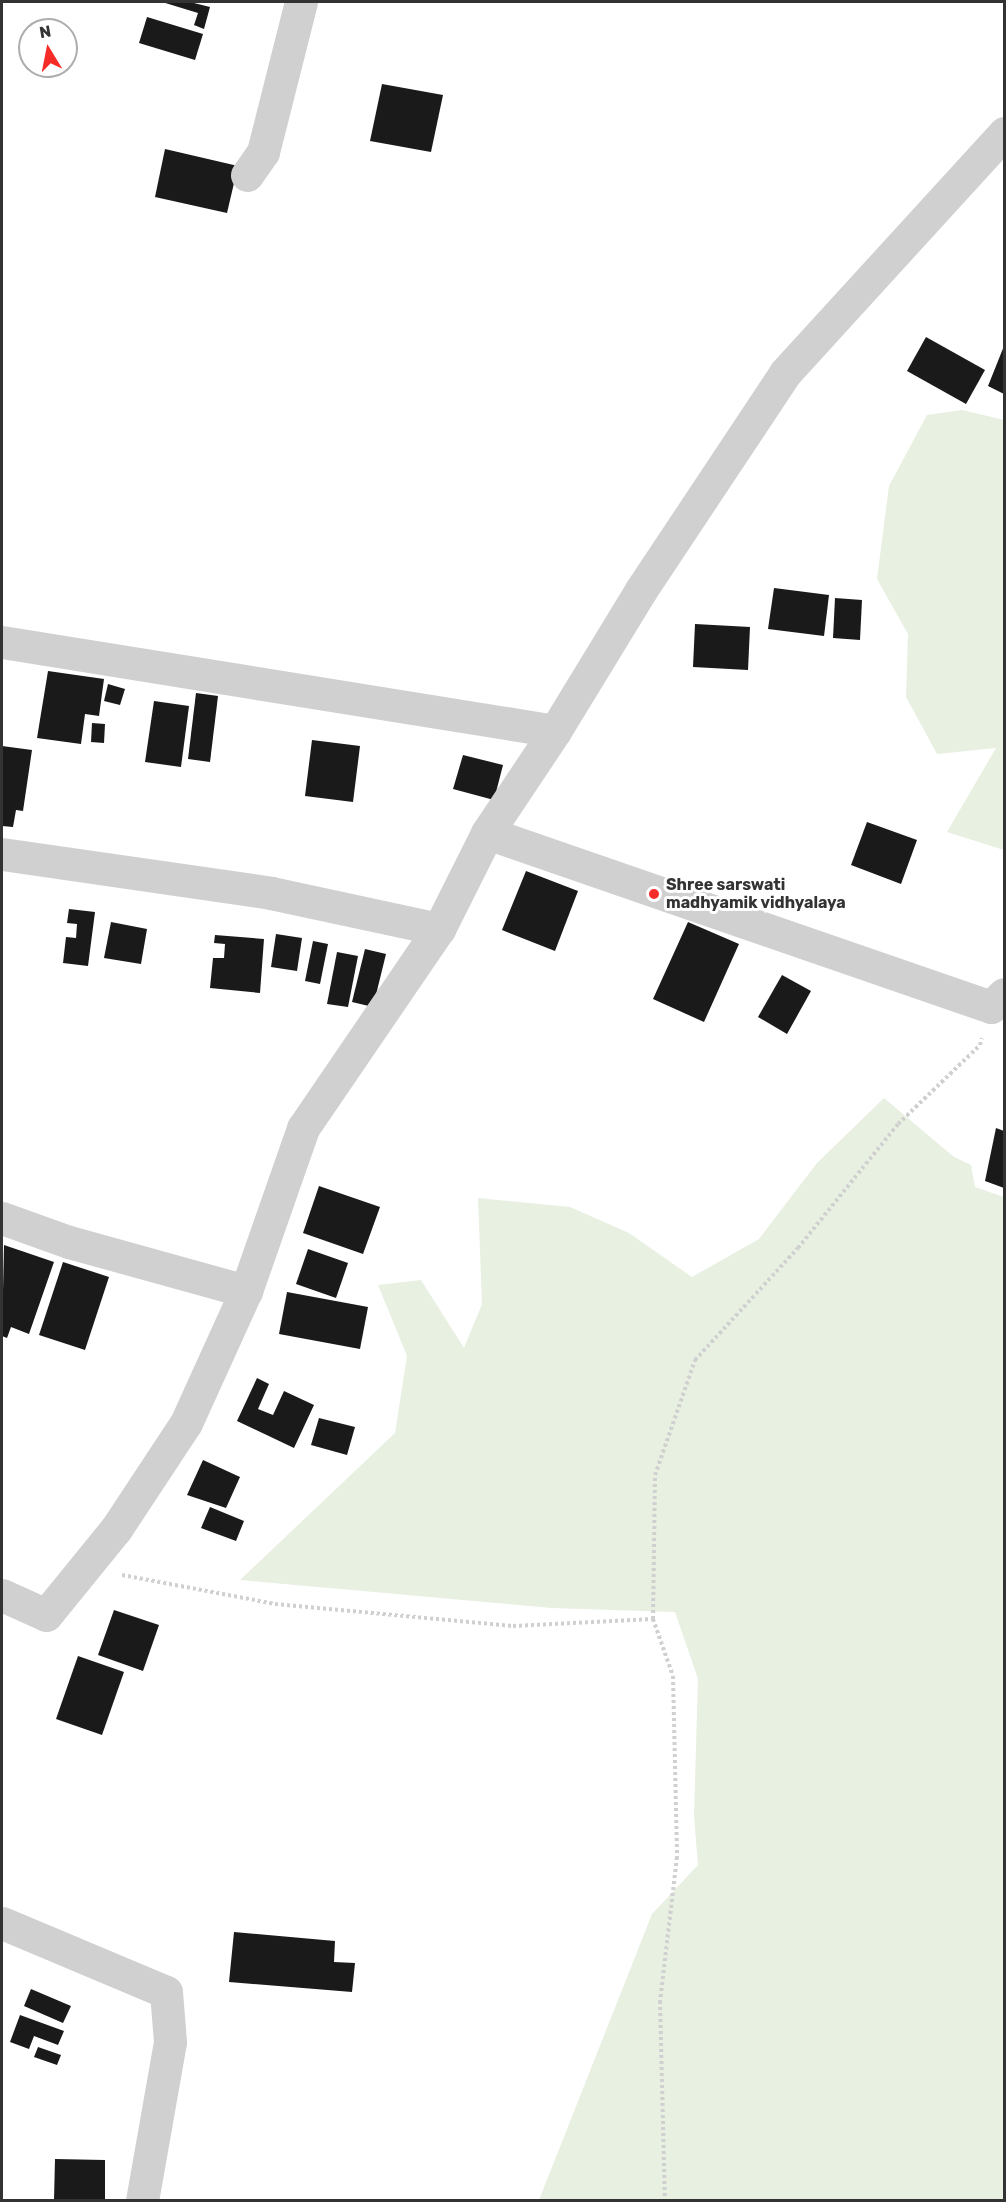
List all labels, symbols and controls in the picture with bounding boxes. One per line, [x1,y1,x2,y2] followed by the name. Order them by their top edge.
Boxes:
[18,18,78,78] north arrow
[38,21,52,42] text: N
[666,875,846,913] place label: Shree sarswati madhyamik vidhyalaya
[647,887,661,901] marker: Shree sarswati madhyamik vidhyalaya

